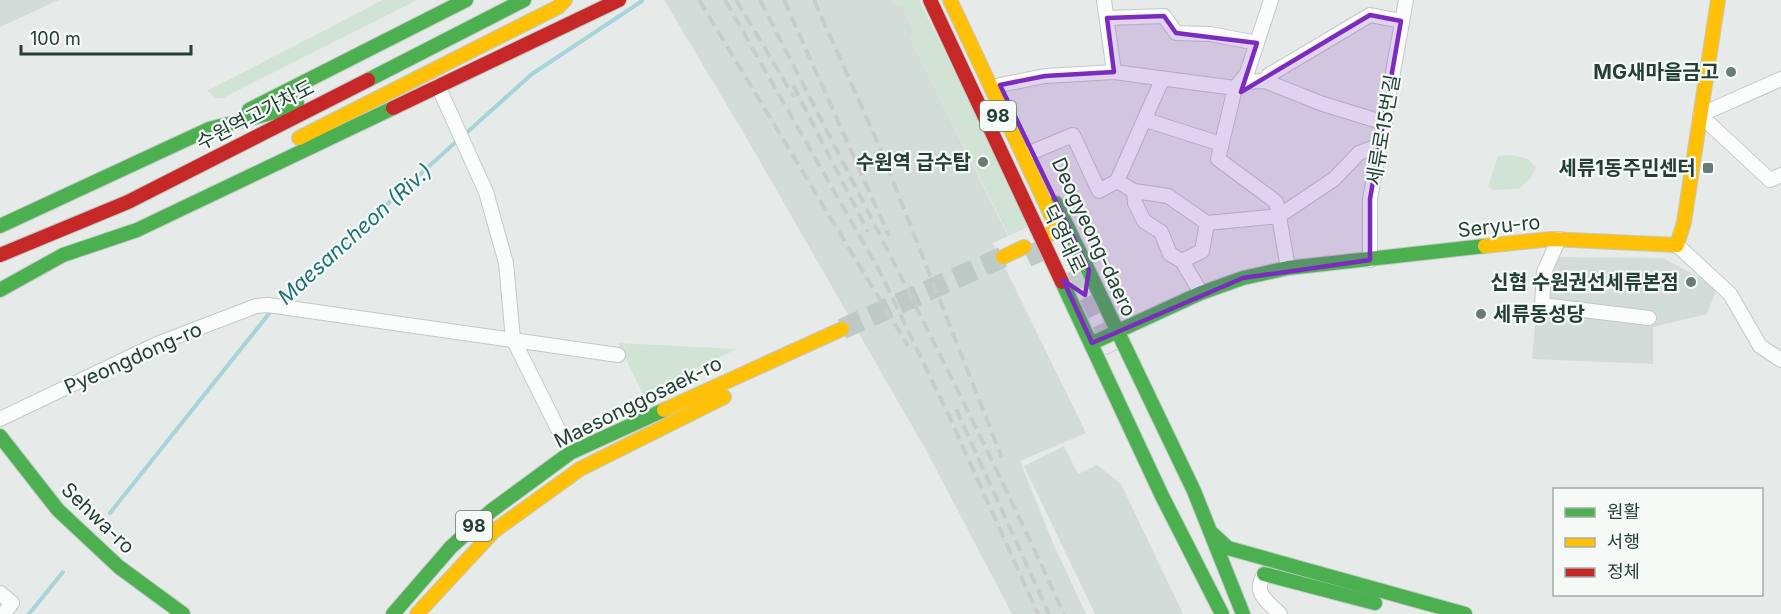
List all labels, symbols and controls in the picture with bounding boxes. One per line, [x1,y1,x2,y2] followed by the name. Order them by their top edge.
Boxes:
[21,18,190,56] scale bar
[30,28,81,49] text: 100 m
[1593,60,1719,84] place label: MG새마을금고
[1724,65,1738,79] marker: MG새마을금고
[1361,73,1405,187] street label: 세류로15번길
[192,75,318,155] street label: 수원역고가차도
[980,101,1016,131] road number: 98
[856,150,972,174] place label: 수원역 급수탑
[1047,154,1141,320] street label: Deogyeong-daero
[976,155,990,169] marker: 수원역 급수탑
[1559,156,1696,180] place label: 세류1동주민센터
[273,158,437,309] water label: Maesancheon (Riv.)
[1701,161,1715,175] marker: 세류1동주민센터
[1037,201,1091,277] street label: 덕영대로
[1456,210,1542,242] street label: Seryu-ro
[1490,270,1679,294] place label: 신협 수원권선세류본점
[1684,275,1698,289] marker: 신협 수원권선세류본점
[1493,302,1585,326] place label: 세류동성당
[1474,307,1488,321] marker: 세류동성당
[60,317,206,399] street label: Pyeongdong-ro
[550,351,726,453] street label: Maesonggosaek-ro
[56,477,140,559] street label: Sehwa-ro
[1553,488,1763,596] legend
[1607,501,1640,522] text: 원활
[456,511,492,541] road number: 98
[1607,531,1640,552] text: 서행
[1607,561,1640,582] text: 정체

